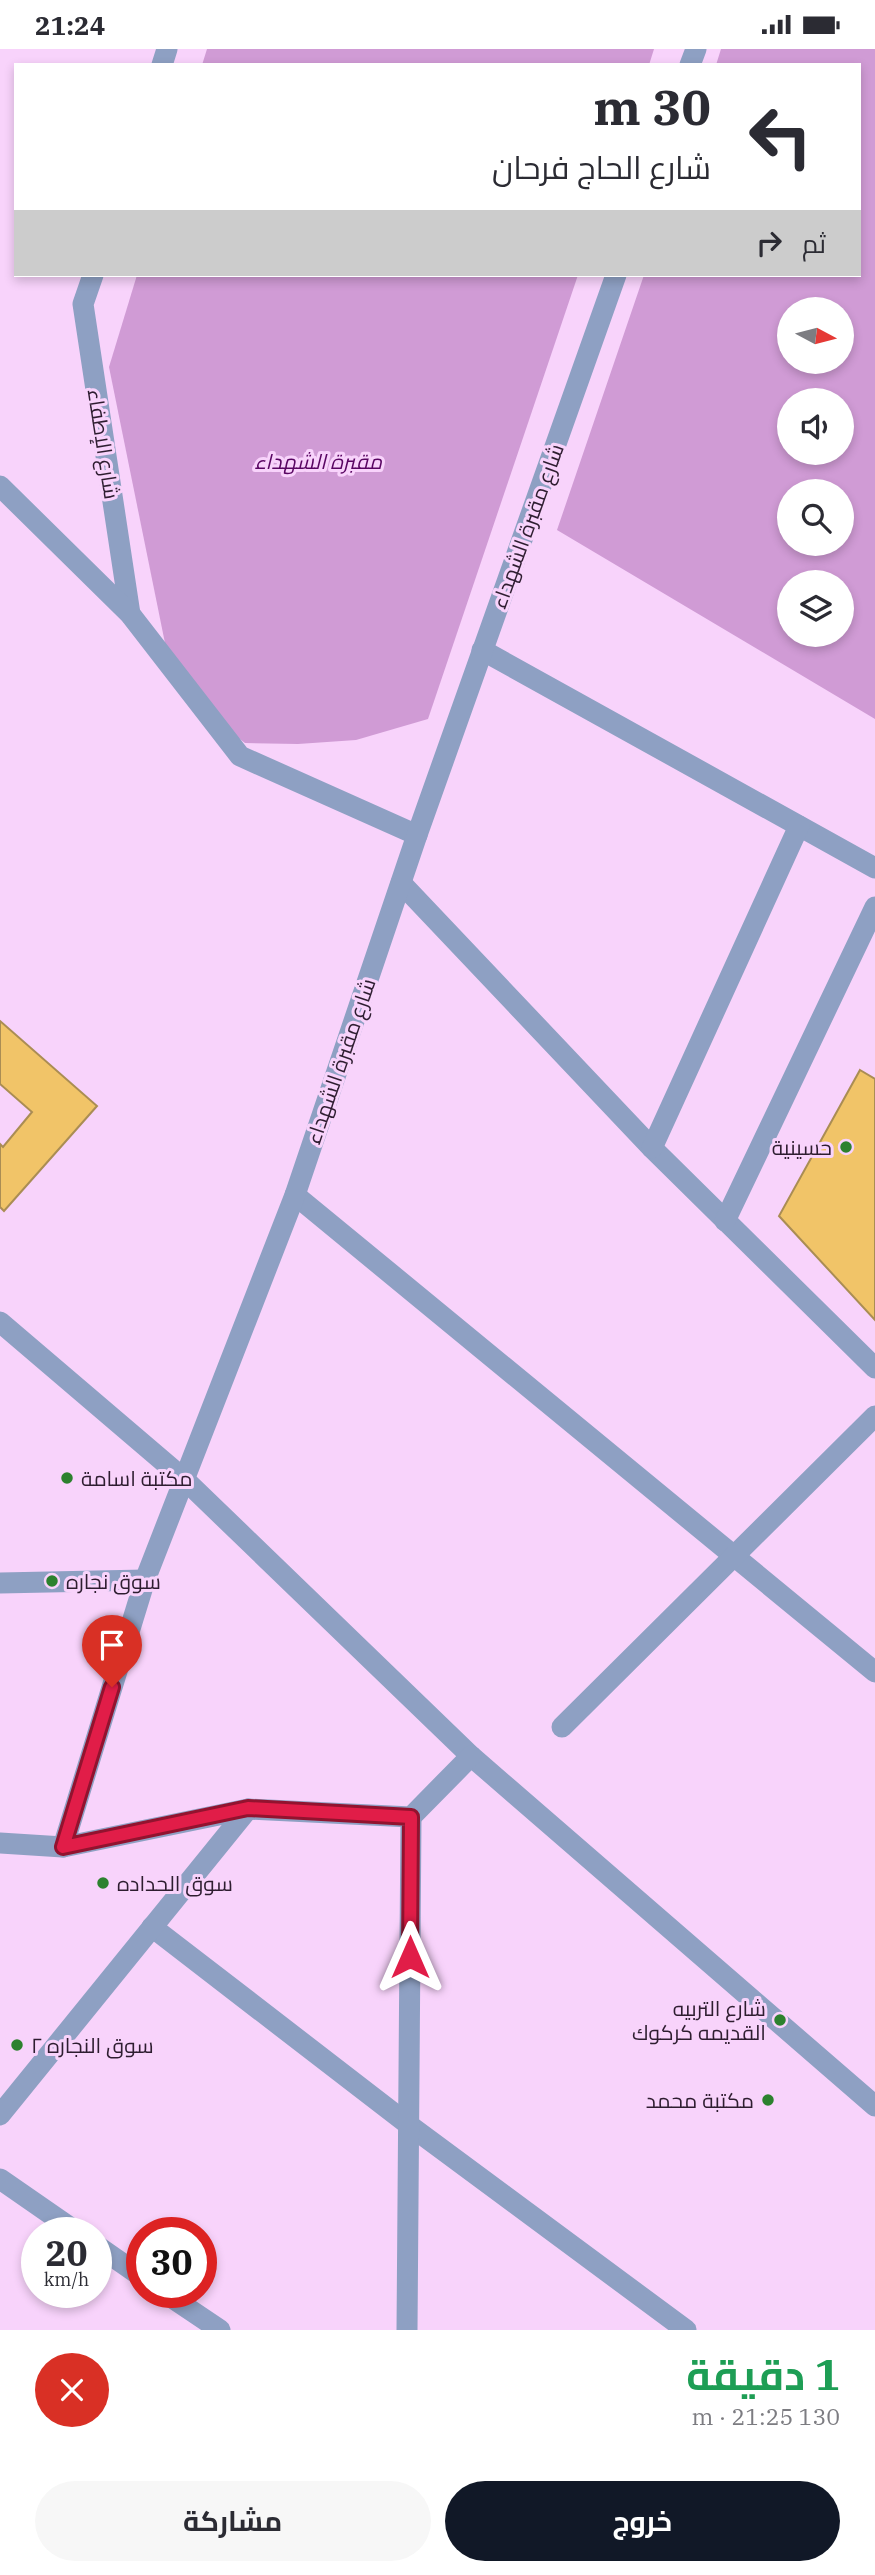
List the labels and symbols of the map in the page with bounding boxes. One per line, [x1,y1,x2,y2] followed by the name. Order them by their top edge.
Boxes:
[777,297,854,375] north arrow
[80,387,127,501] street label: شارع الإطفاء
[484,440,571,613] street label: شارع مقبرة الشهداء
[254,447,382,475] park label: مقبرة الشهداء
[298,974,382,1148] street label: شارع مقبرة الشهداء
[772,1133,832,1161] place label: حسينية
[838,1139,854,1155] marker: حسينية
[81,1464,193,1492] place label: مكتبة اسامة
[59,1470,75,1486] marker: مكتبة اسامة
[66,1567,161,1595] place label: سوق نجاره
[44,1573,60,1589] marker: سوق نجاره
[82,1615,142,1687] pin
[117,1869,233,1897] place label: سوق الحداده
[95,1875,111,1891] marker: سوق الحداده
[373,1920,447,1994] position arrow
[632,1994,766,2046] place label: شارع التربيه القديمه كركوك
[772,2012,788,2028] marker: شارع التربيه القديمه كركوك
[31,2031,154,2059] place label: سوق النجاره ٢
[9,2037,25,2053] marker: سوق النجاره ٢
[646,2086,754,2114] place label: مكتبة محمد
[760,2092,776,2108] marker: مكتبة محمد
[126,2217,217,2308] speed limit sign: 30

